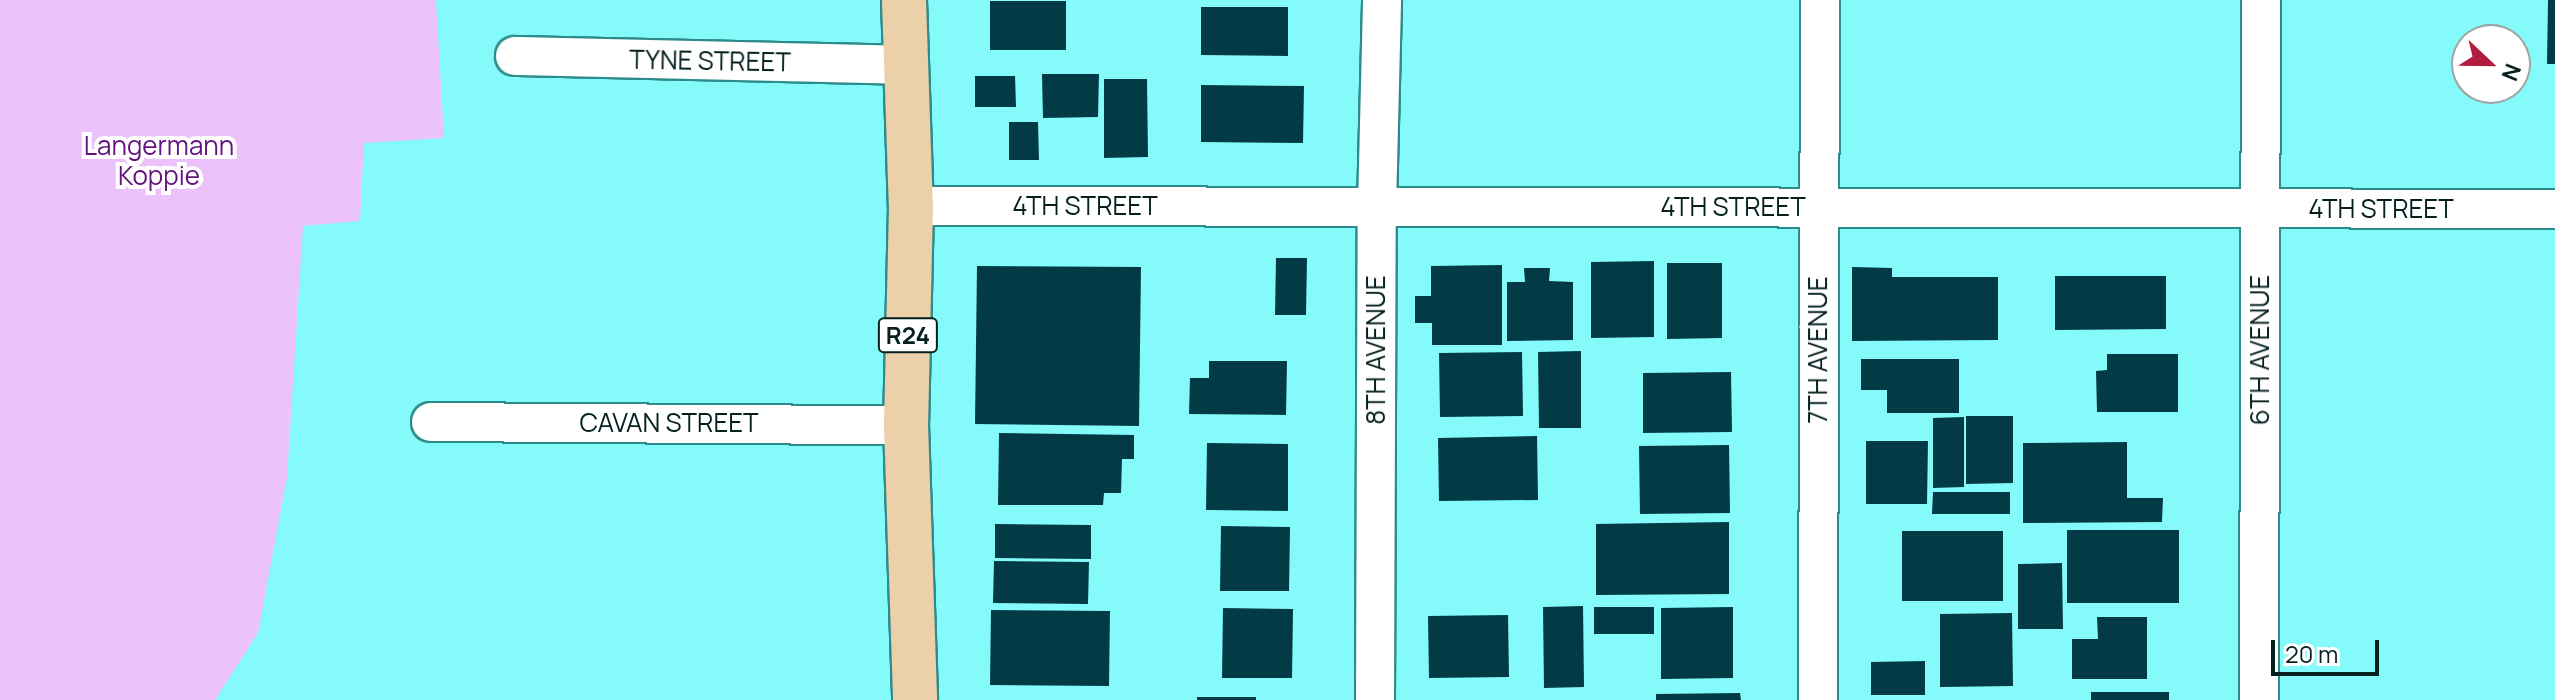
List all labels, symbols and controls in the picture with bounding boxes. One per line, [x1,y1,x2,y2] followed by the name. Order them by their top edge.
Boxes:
[2451,24,2531,104] north arrow
[629,44,791,78] street label: TYNE STREET
[2495,59,2528,85] text: N
[84,130,234,192] park label: Langermann Koppie
[1012,190,1158,222] street label: 4TH STREET
[1660,191,1806,223] street label: 4TH STREET
[2308,193,2454,225] street label: 4TH STREET
[1360,275,1392,425] street label: 8TH AVENUE
[2244,275,2276,425] street label: 6TH AVENUE
[1802,276,1834,424] street label: 7TH AVENUE
[876,315,940,355] road number: R24
[579,407,759,439] street label: CAVAN STREET
[2275,624,2383,674] scale bar
[2285,637,2338,670] text: 20 m

